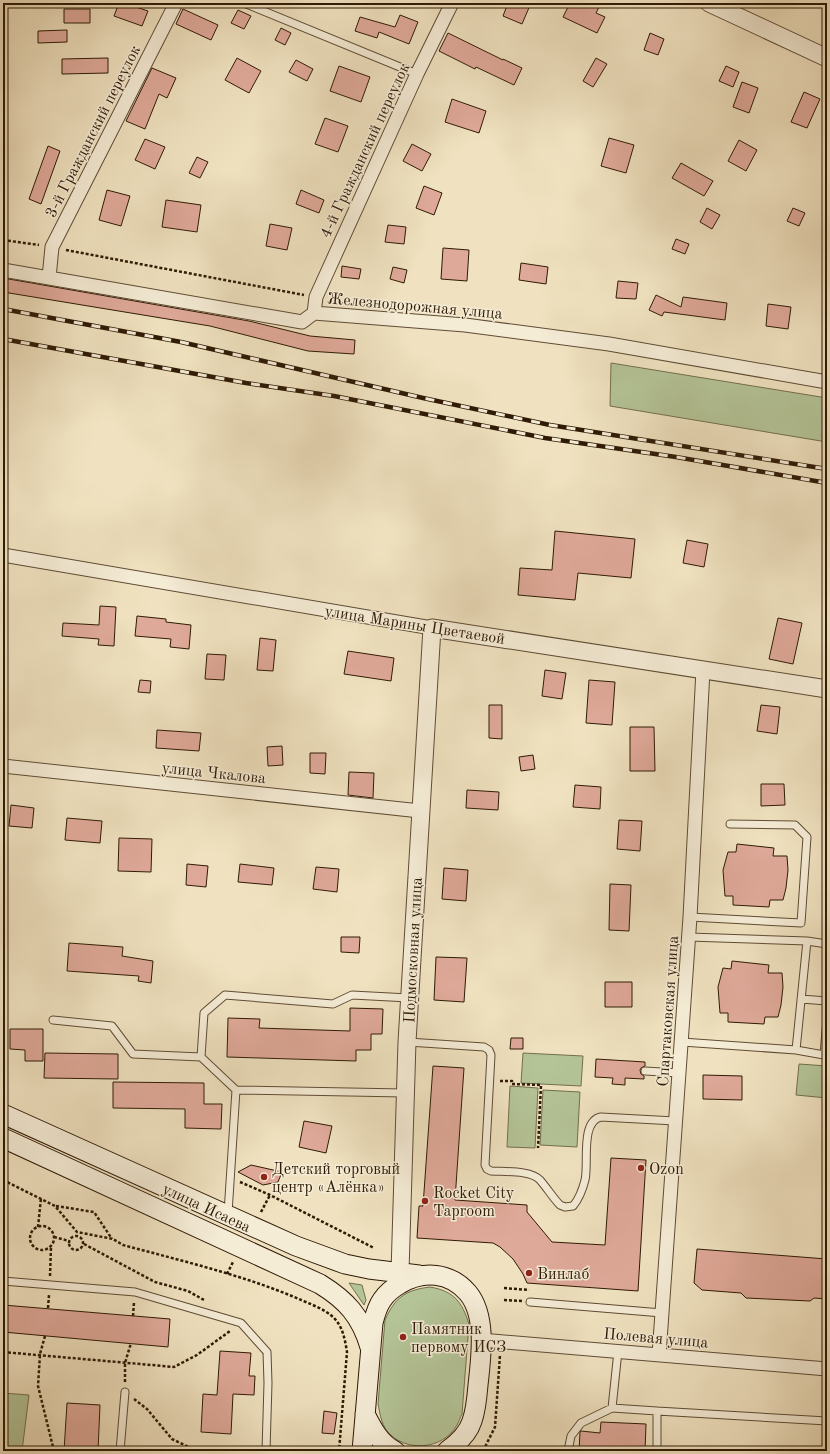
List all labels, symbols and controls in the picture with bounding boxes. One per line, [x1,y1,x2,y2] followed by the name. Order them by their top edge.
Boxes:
[43,43,144,221] street label: 3-й Гражданский переулок
[318,61,413,241] street label: 4-й Гражданский переулок
[326,291,503,323] street label: Железнодорожная улица
[323,604,506,648] street label: улица Марины Цветаевой
[161,761,267,787] street label: улица Чкалова
[402,877,426,1023] street label: Подмосковная улица
[656,935,682,1087] street label: Спартаковская улица
[272,1162,400,1196] place label: Детский торговый центр «Алёнка»
[649,1162,684,1178] place label: Ozon
[636,1163,646,1173] marker: Ozon
[259,1172,269,1182] marker: Детский торговый центр «Алёнка»
[159,1181,253,1236] street label: улица Исаева
[433,1186,515,1220] place label: Rocket City Taproom
[420,1196,430,1206] marker: Rocket City Taproom
[537,1267,589,1283] place label: Винлаб
[524,1268,534,1278] marker: Винлаб
[411,1322,506,1356] place label: Памятник первому ИСЗ
[603,1326,709,1352] street label: Полевая улица
[398,1332,408,1342] marker: Памятник первому ИСЗ

